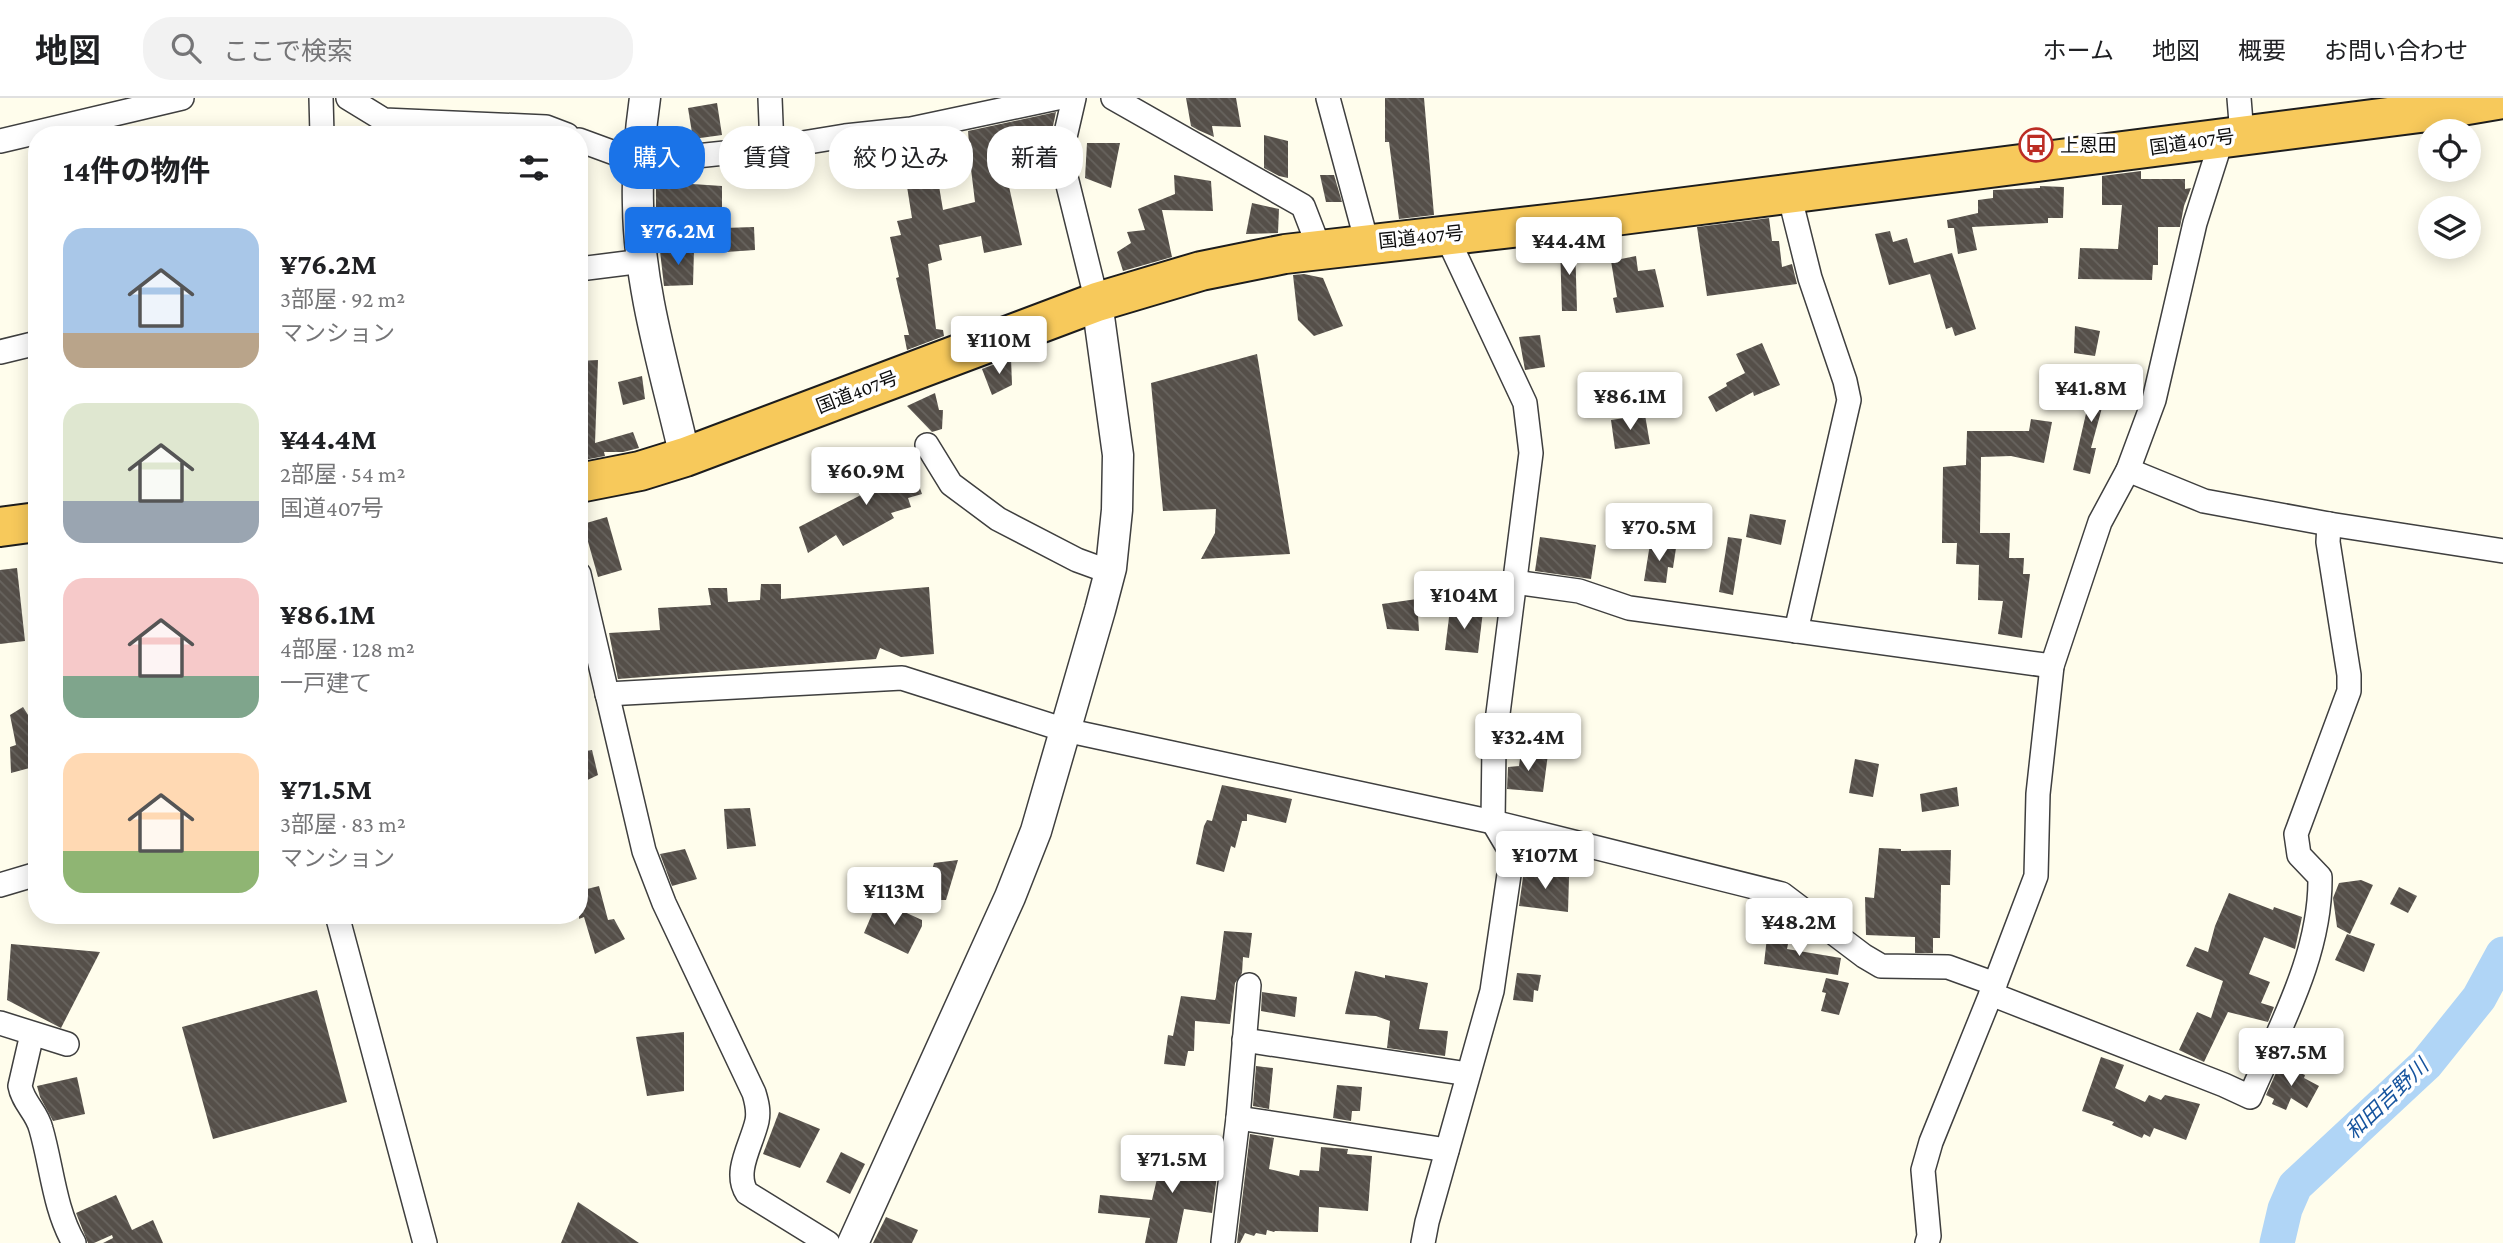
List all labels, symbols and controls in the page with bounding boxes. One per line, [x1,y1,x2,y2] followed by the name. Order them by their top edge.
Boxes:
[143,17,633,80] search box
[167,29,205,67] icon: search
[35,32,101,69] text: 地図
[223,37,353,66] text: ここで検索
[2043,37,2114,64] text: ホーム
[2152,37,2200,64] text: 地図
[2238,37,2286,64] text: 概要
[2324,37,2468,64] text: お問い合わせ
[2418,119,2481,259] map controls
[2418,119,2481,182] button: locate
[609,126,705,189] chip: 購入
[719,126,815,189] chip: 賃貸
[829,126,973,189] chip: 絞り込み
[987,126,1083,189] chip: 新着
[2017,126,2055,164] bus stop icon: 上恩田
[2148,126,2236,158] street label: 国道407号
[2060,135,2117,156] place label: 上恩田
[515,149,553,187] icon: filters
[63,154,210,187] text: 14件の物件
[2418,196,2481,259] button: layers
[621,208,735,267] pin: ¥76.2M
[641,217,715,243] text: ¥76.2M
[1512,218,1626,277] pin: ¥44.4M
[1377,222,1465,252] street label: 国道407号
[1532,227,1606,253] text: ¥44.4M
[280,247,377,280] text: ¥76.2M
[119,256,203,340] icon: home
[280,286,405,312] text: 3部屋 · 92 m²
[950,316,1048,376] pin: ¥110M
[280,320,395,346] text: マンション
[967,326,1031,352] text: ¥110M
[2034,364,2148,424] pin: ¥41.8M
[813,367,901,417] street label: 国道407号
[1573,372,1687,432] pin: ¥86.1M
[2055,374,2127,400] text: ¥41.8M
[1593,382,1667,408] text: ¥86.1M
[280,422,377,455] text: ¥44.4M
[119,431,203,515] icon: home
[809,448,923,507] pin: ¥60.9M
[827,457,905,483] text: ¥60.9M
[280,461,406,487] text: 2部屋 · 54 m²
[280,495,384,521] text: 国道407号
[1602,504,1716,563] pin: ¥70.5M
[1621,513,1697,539] text: ¥70.5M
[1415,572,1513,631] pin: ¥104M
[1430,581,1498,607] text: ¥104M
[280,597,375,630] text: ¥86.1M
[119,606,203,690] icon: home
[280,636,415,662] text: 4部屋 · 128 m²
[280,670,372,696] text: 一戸建て
[1471,714,1585,773] pin: ¥32.4M
[1491,723,1565,749] text: ¥32.4M
[280,772,372,805] text: ¥71.5M
[119,781,203,865] icon: home
[280,811,406,837] text: 3部屋 · 83 m²
[1496,832,1594,891] pin: ¥107M
[1512,841,1578,867] text: ¥107M
[280,845,395,871] text: マンション
[845,868,943,927] pin: ¥113M
[863,877,925,903] text: ¥113M
[1742,898,1856,958] pin: ¥48.2M
[1762,908,1836,934] text: ¥48.2M
[2234,1028,2348,1088] pin: ¥87.5M
[2255,1038,2327,1064] text: ¥87.5M
[2341,1053,2435,1144] water label: 和田吉野川
[1115,1136,1229,1195] pin: ¥71.5M
[1137,1145,1207,1171] text: ¥71.5M

